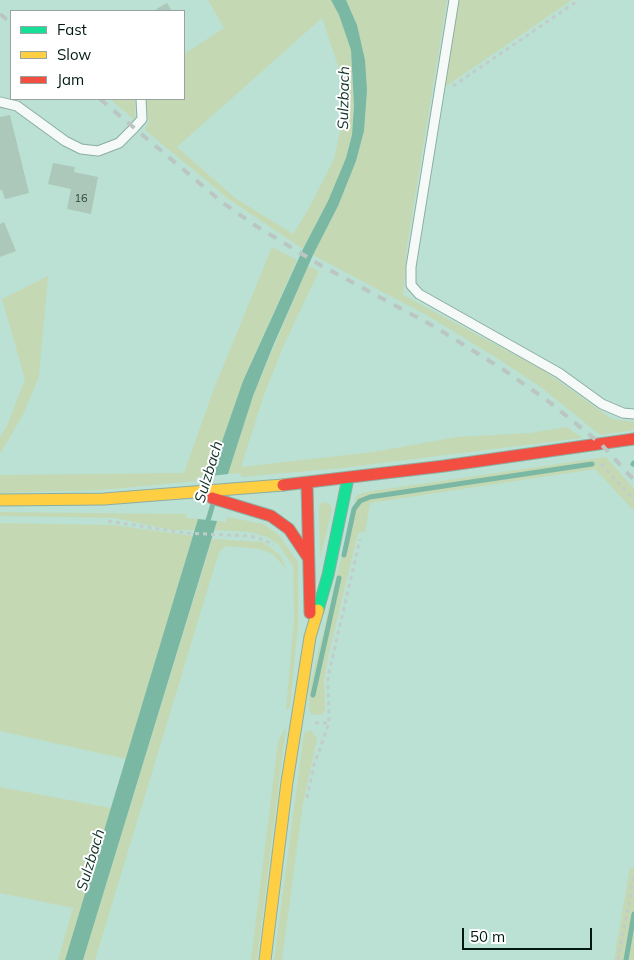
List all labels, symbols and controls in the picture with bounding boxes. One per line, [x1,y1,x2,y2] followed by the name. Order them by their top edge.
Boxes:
[10,10,185,100] legend
[57,20,87,39] text: Fast
[57,45,91,64] text: Slow
[334,66,354,130] water label: Sulzbach
[57,70,84,89] text: Jam
[74,192,88,206] house number: 16
[191,439,227,505] water label: Sulzbach
[73,827,109,893] water label: Sulzbach
[464,918,594,950] scale bar
[470,927,505,946] text: 50 m

